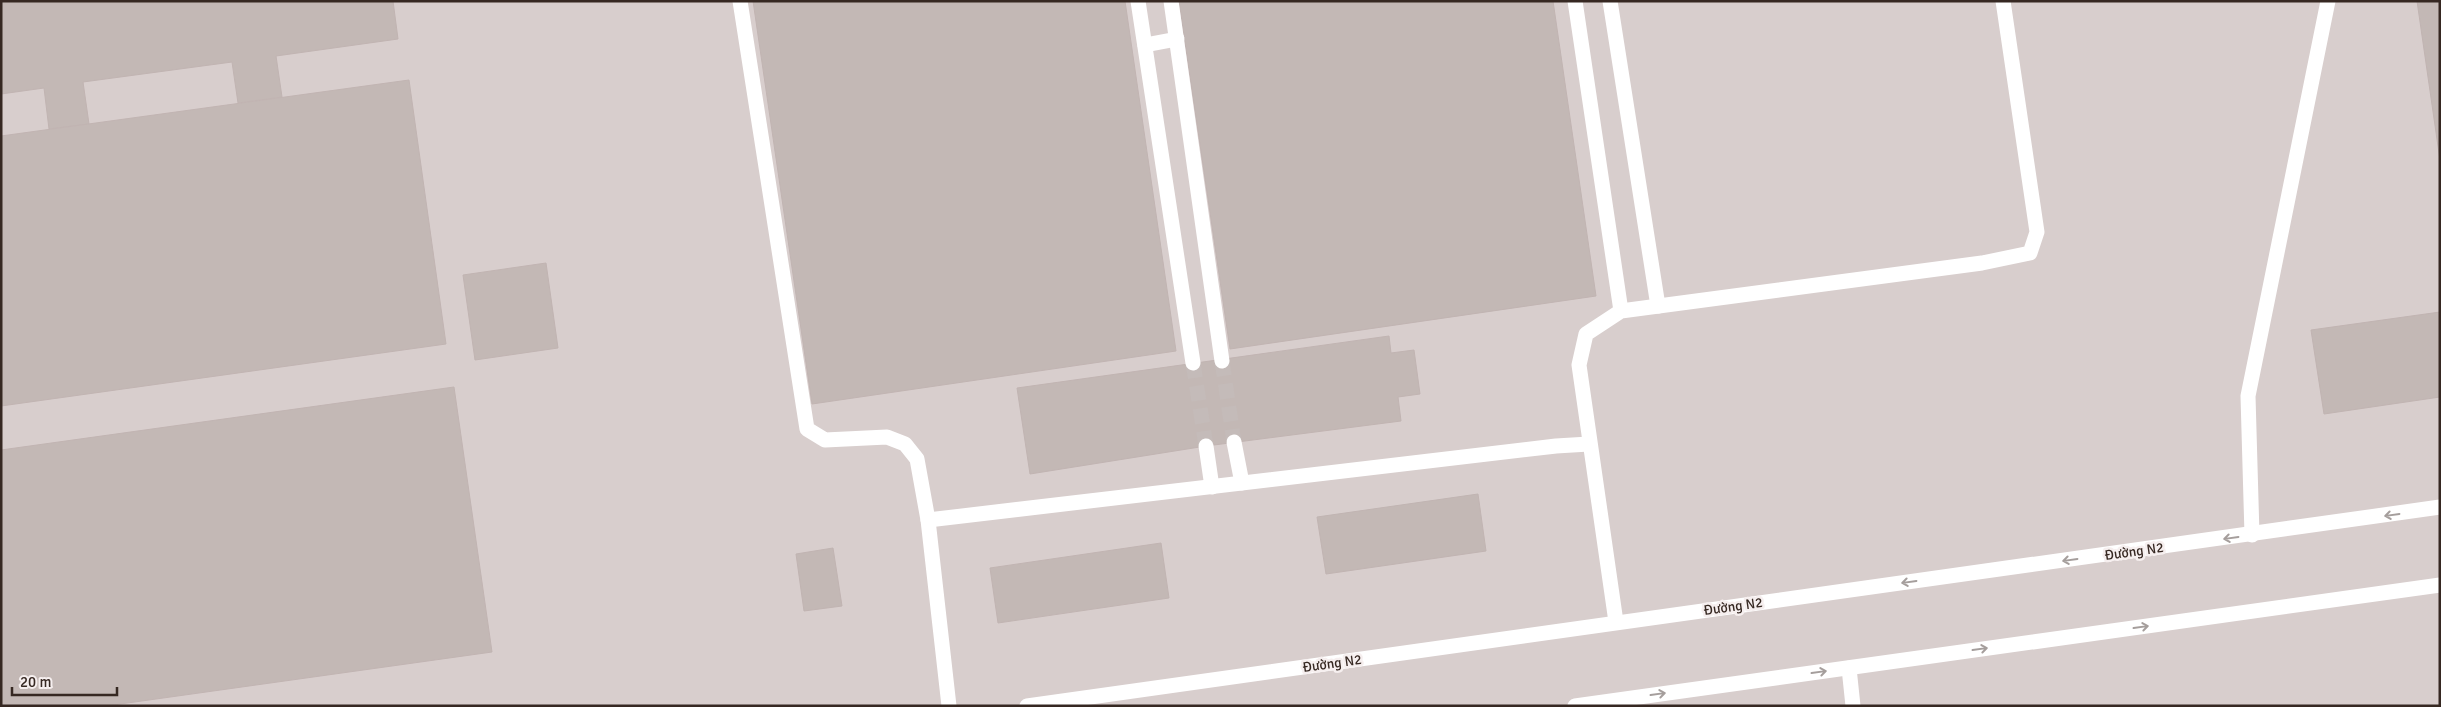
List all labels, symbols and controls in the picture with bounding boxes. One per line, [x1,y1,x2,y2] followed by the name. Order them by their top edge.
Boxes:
[2384,510,2400,520] one-way arrow
[2223,533,2239,543] one-way arrow
[2103,539,2165,564] street label: Đường N2
[2062,556,2078,566] one-way arrow
[1901,578,1917,588] one-way arrow
[1702,594,1764,619] street label: Đường N2
[2132,622,2148,632] one-way arrow
[1971,644,1987,654] one-way arrow
[1301,651,1363,676] street label: Đường N2
[12,664,118,696] scale bar
[1811,667,1827,677] one-way arrow
[20,673,51,691] text: 20 m
[1650,689,1666,699] one-way arrow

